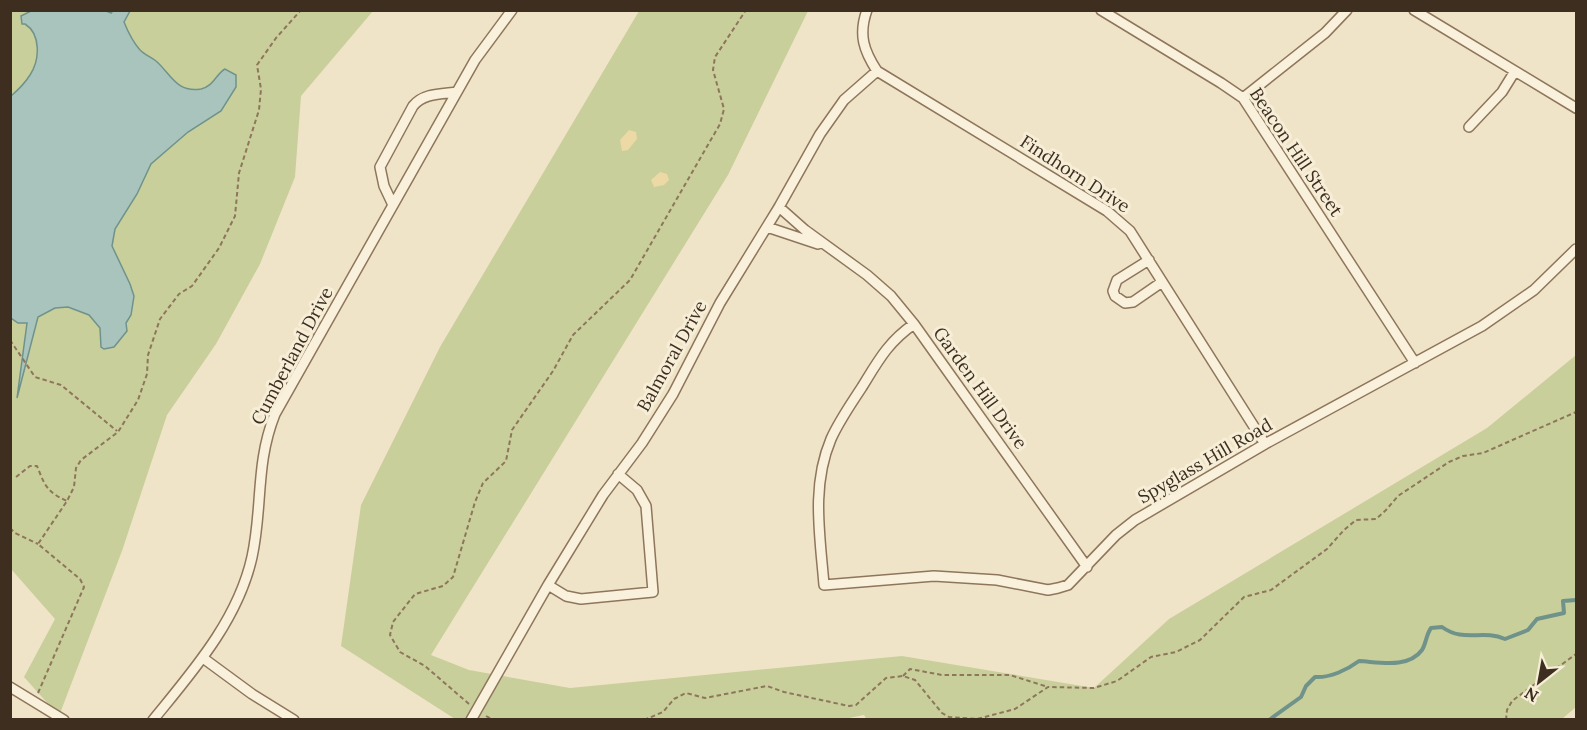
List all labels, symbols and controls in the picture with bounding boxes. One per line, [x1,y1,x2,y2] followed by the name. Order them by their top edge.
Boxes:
[1245,83,1348,221] street label: Beacon Hill Street
[1016,130,1135,218] street label: Findhorn Drive
[245,283,338,429] street label: Cumberland Drive
[632,296,712,415] street label: Balmoral Drive
[928,322,1033,453] street label: Garden Hill Drive
[1134,413,1276,508] street label: Spyglass Hill Road
[1509,652,1569,712] north arrow
[1521,683,1542,707] text: N

